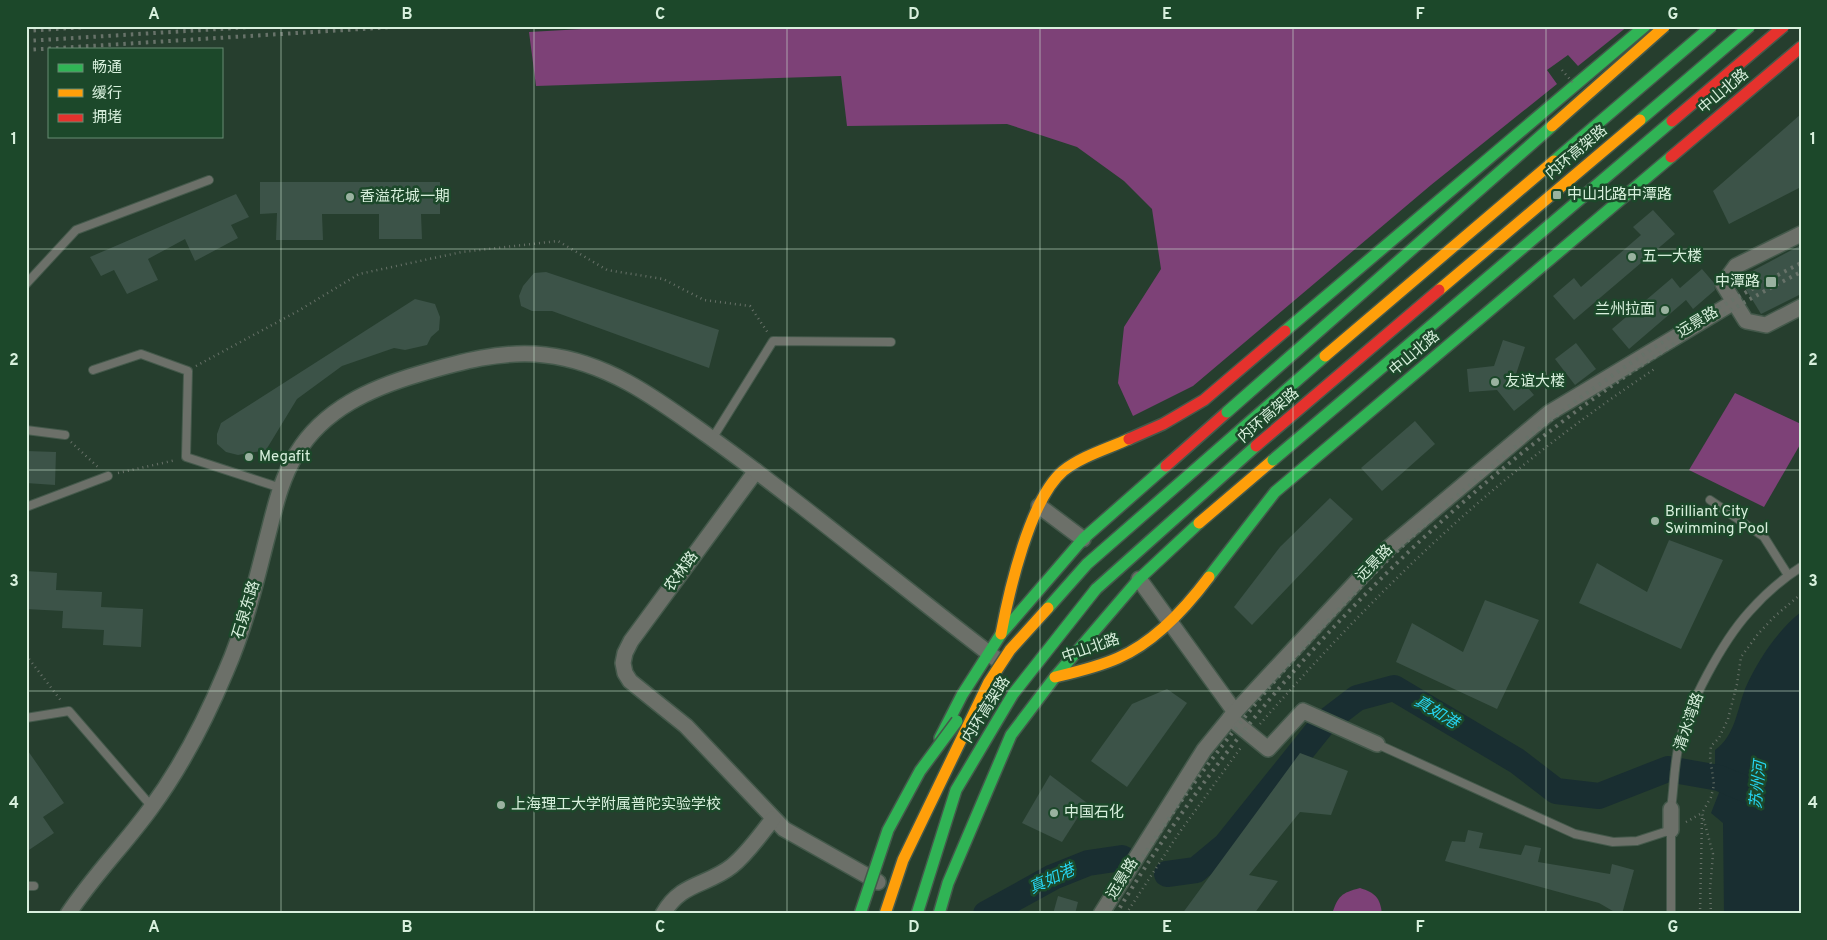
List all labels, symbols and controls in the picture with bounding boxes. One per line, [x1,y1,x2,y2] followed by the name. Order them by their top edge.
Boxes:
[148,5,160,25] text: A
[401,5,413,25] text: B
[655,5,665,25] text: C
[908,5,920,25] text: D
[1162,5,1172,25] text: E
[1415,5,1425,25] text: F
[1668,5,1678,25] text: G
[48,48,222,138] legend
[92,59,122,78] text: 畅通
[1694,65,1753,119] street label: 中山北路
[92,85,122,104] text: 缓行
[92,109,122,128] text: 拥堵
[1542,122,1612,184] street label: 内环高架路
[11,130,17,150] text: 1
[1810,130,1816,150] text: 1
[1567,185,1672,205] place label: 中山北路中潭路
[360,188,450,207] place label: 香溢花城一期
[1551,189,1563,201] marker: 中山北路中潭路
[344,191,356,203] marker: 香溢花城一期
[1642,248,1702,267] place label: 五一大楼
[1626,251,1638,263] marker: 五一大楼
[1715,273,1760,292] place label: 中潭路
[1764,275,1778,289] marker: 中潭路
[1595,300,1655,320] place label: 兰州拉面
[1674,303,1722,343] street label: 远景路
[1659,304,1671,316] marker: 兰州拉面
[1385,327,1444,381] street label: 中山北路
[9,351,19,371] text: 2
[1808,351,1818,371] text: 2
[1505,373,1565,392] place label: 友谊大楼
[1489,376,1501,388] marker: 友谊大楼
[1234,384,1304,448] street label: 内环高架路
[259,448,310,467] place label: Megafit
[243,451,255,463] marker: Megafit
[1665,503,1768,539] place label: Brilliant City Swimming Pool
[1649,515,1661,527] marker: Brilliant City Swimming Pool
[1353,541,1397,587] street label: 远景路
[661,548,703,596] street label: 农林路
[9,572,19,592] text: 3
[1808,572,1818,592] text: 3
[229,579,265,641] street label: 石泉东路
[1059,629,1122,668] street label: 中山北路
[959,673,1015,747] street label: 内环高架路
[1671,691,1709,753] street label: 清水湾路
[1410,692,1463,735] water label: 真如港
[1747,757,1772,810] water label: 苏州河
[9,794,19,814] text: 4
[1808,794,1818,814] text: 4
[511,795,721,815] place label: 上海理工大学附属普陀实验学校
[495,799,507,811] marker: 上海理工大学附属普陀实验学校
[1064,803,1124,823] place label: 中国石化
[1048,807,1060,819] marker: 中国石化
[1103,855,1143,903] street label: 远景路
[1026,860,1080,899] water label: 真如港
[148,918,160,938] text: A
[401,918,413,938] text: B
[655,918,665,938] text: C
[908,918,920,938] text: D
[1162,918,1172,938] text: E
[1415,918,1425,938] text: F
[1668,918,1678,938] text: G

